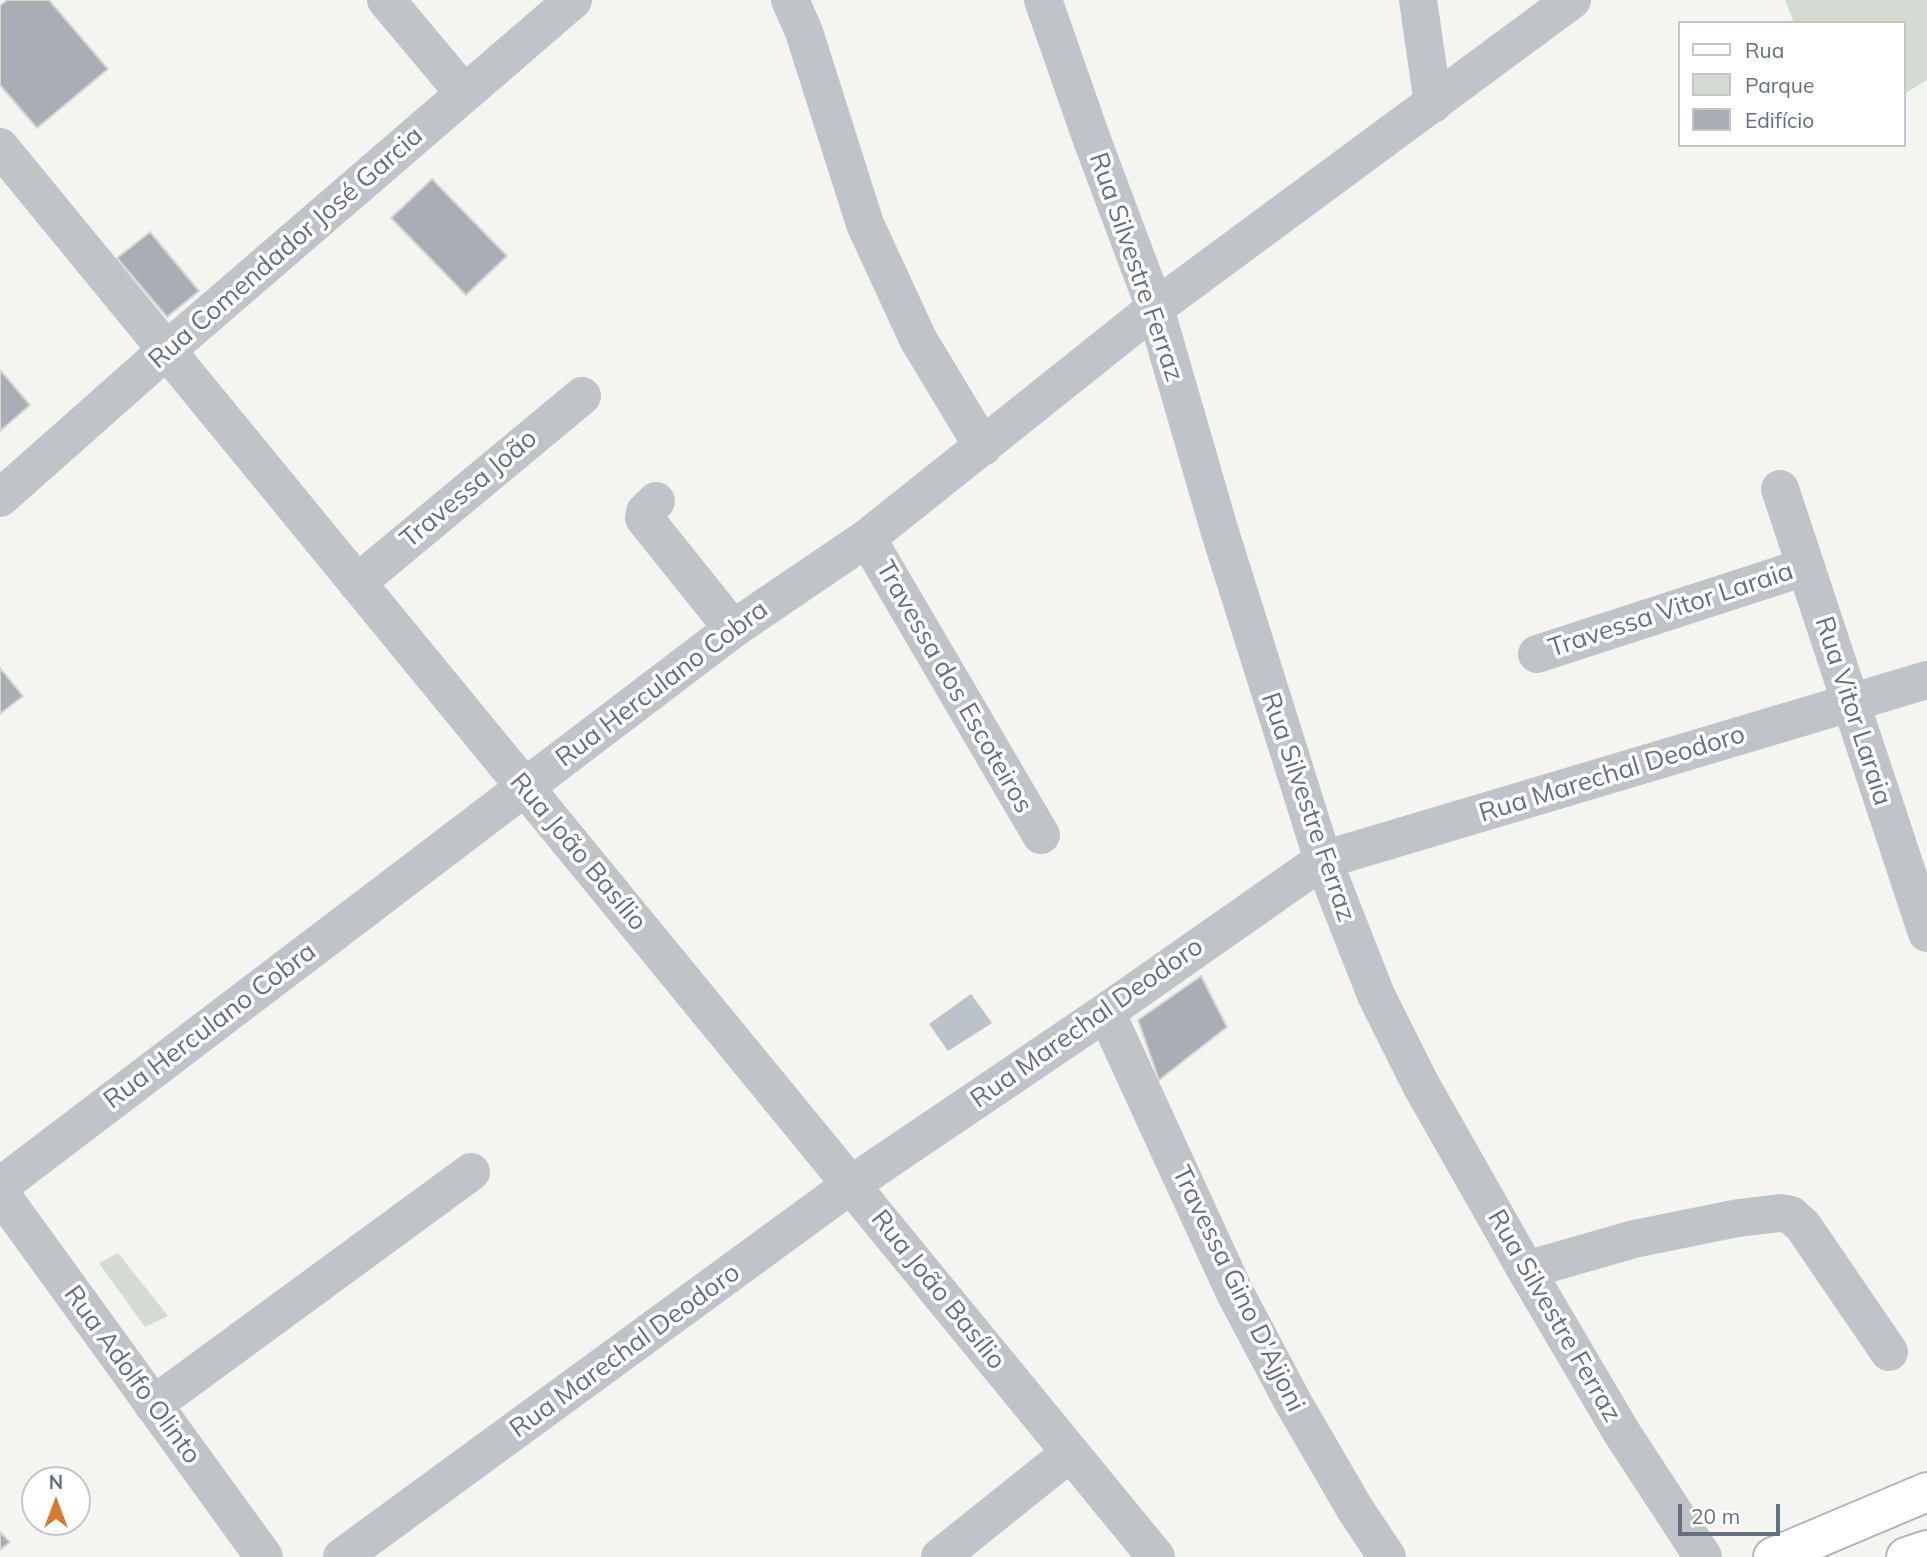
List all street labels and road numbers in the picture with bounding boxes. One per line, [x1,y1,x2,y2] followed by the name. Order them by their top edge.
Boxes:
[143,120,429,376] street label: Rua Comendador José Garcia
[1082,149,1190,385] street label: Rua Silvestre Ferraz
[395,423,543,555] street label: Travessa João
[869,555,1039,819] street label: Travessa dos Escoteiros
[1545,556,1797,664] street label: Travessa Vitor Laraia
[550,594,774,774] street label: Rua Herculano Cobra
[1808,613,1898,809] street label: Rua Vitor Laraia
[1254,689,1362,925] street label: Rua Silvestre Ferraz
[1475,719,1749,829] street label: Rua Marechal Deodoro
[503,767,653,937] street label: Rua João Basílio
[965,931,1209,1115] street label: Rua Marechal Deodoro
[98,936,322,1116] street label: Rua Herculano Cobra
[1165,1161,1311,1417] street label: Travessa Gino D'Ajjoni
[864,1204,1012,1376] street label: Rua João Basílio
[1481,1204,1627,1428] street label: Rua Silvestre Ferraz
[504,1257,746,1445] street label: Rua Marechal Deodoro
[57,1280,207,1470] street label: Rua Adolfo Olinto

